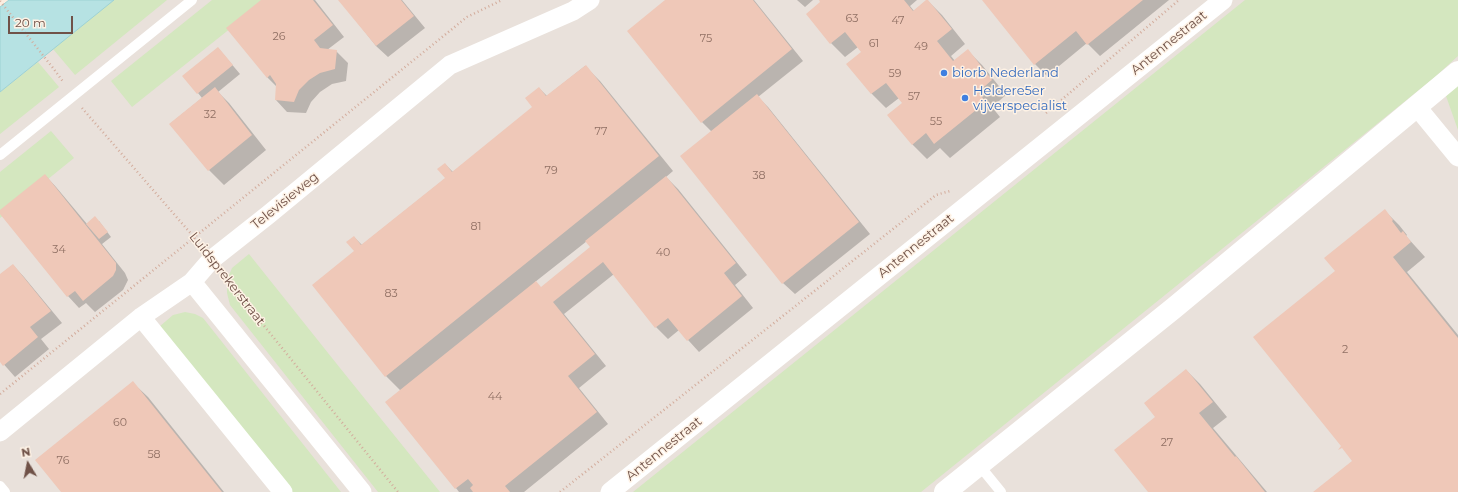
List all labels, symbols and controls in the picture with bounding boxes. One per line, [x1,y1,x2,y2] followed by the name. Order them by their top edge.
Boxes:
[10,8,75,34] scale bar
[1128,8,1210,78] street label: Antennestraat
[846,12,858,26] house number: 63
[891,14,905,28] house number: 47
[15,15,46,30] text: 20 m
[273,30,285,44] house number: 26
[700,32,712,46] house number: 75
[869,37,879,51] house number: 61
[914,40,928,54] house number: 49
[952,65,1059,81] place label: biorb Nederland
[889,67,901,81] house number: 59
[939,68,949,78] marker: biorb Nederland
[973,83,1067,114] place label: Heldere5er vijverspecialist
[908,90,920,104] house number: 57
[960,93,970,103] marker: Heldere5er vijverspecialist
[204,108,216,122] house number: 32
[930,115,942,129] house number: 55
[595,125,607,139] house number: 77
[544,164,558,178] house number: 79
[248,169,322,233] street label: Televisieweg
[752,169,766,183] house number: 38
[875,211,957,281] street label: Antennestraat
[471,220,481,234] house number: 81
[186,229,268,329] street label: Luidsprekerstraat
[52,243,66,257] house number: 34
[656,246,670,260] house number: 40
[384,287,398,301] house number: 83
[1342,343,1348,357] house number: 2
[488,390,502,404] house number: 44
[623,414,705,484] street label: Antennestraat
[113,416,127,430] house number: 60
[1161,436,1173,450] house number: 27
[8,444,48,484] north arrow
[20,445,32,460] text: N
[147,448,161,462] house number: 58
[57,454,69,468] house number: 76

